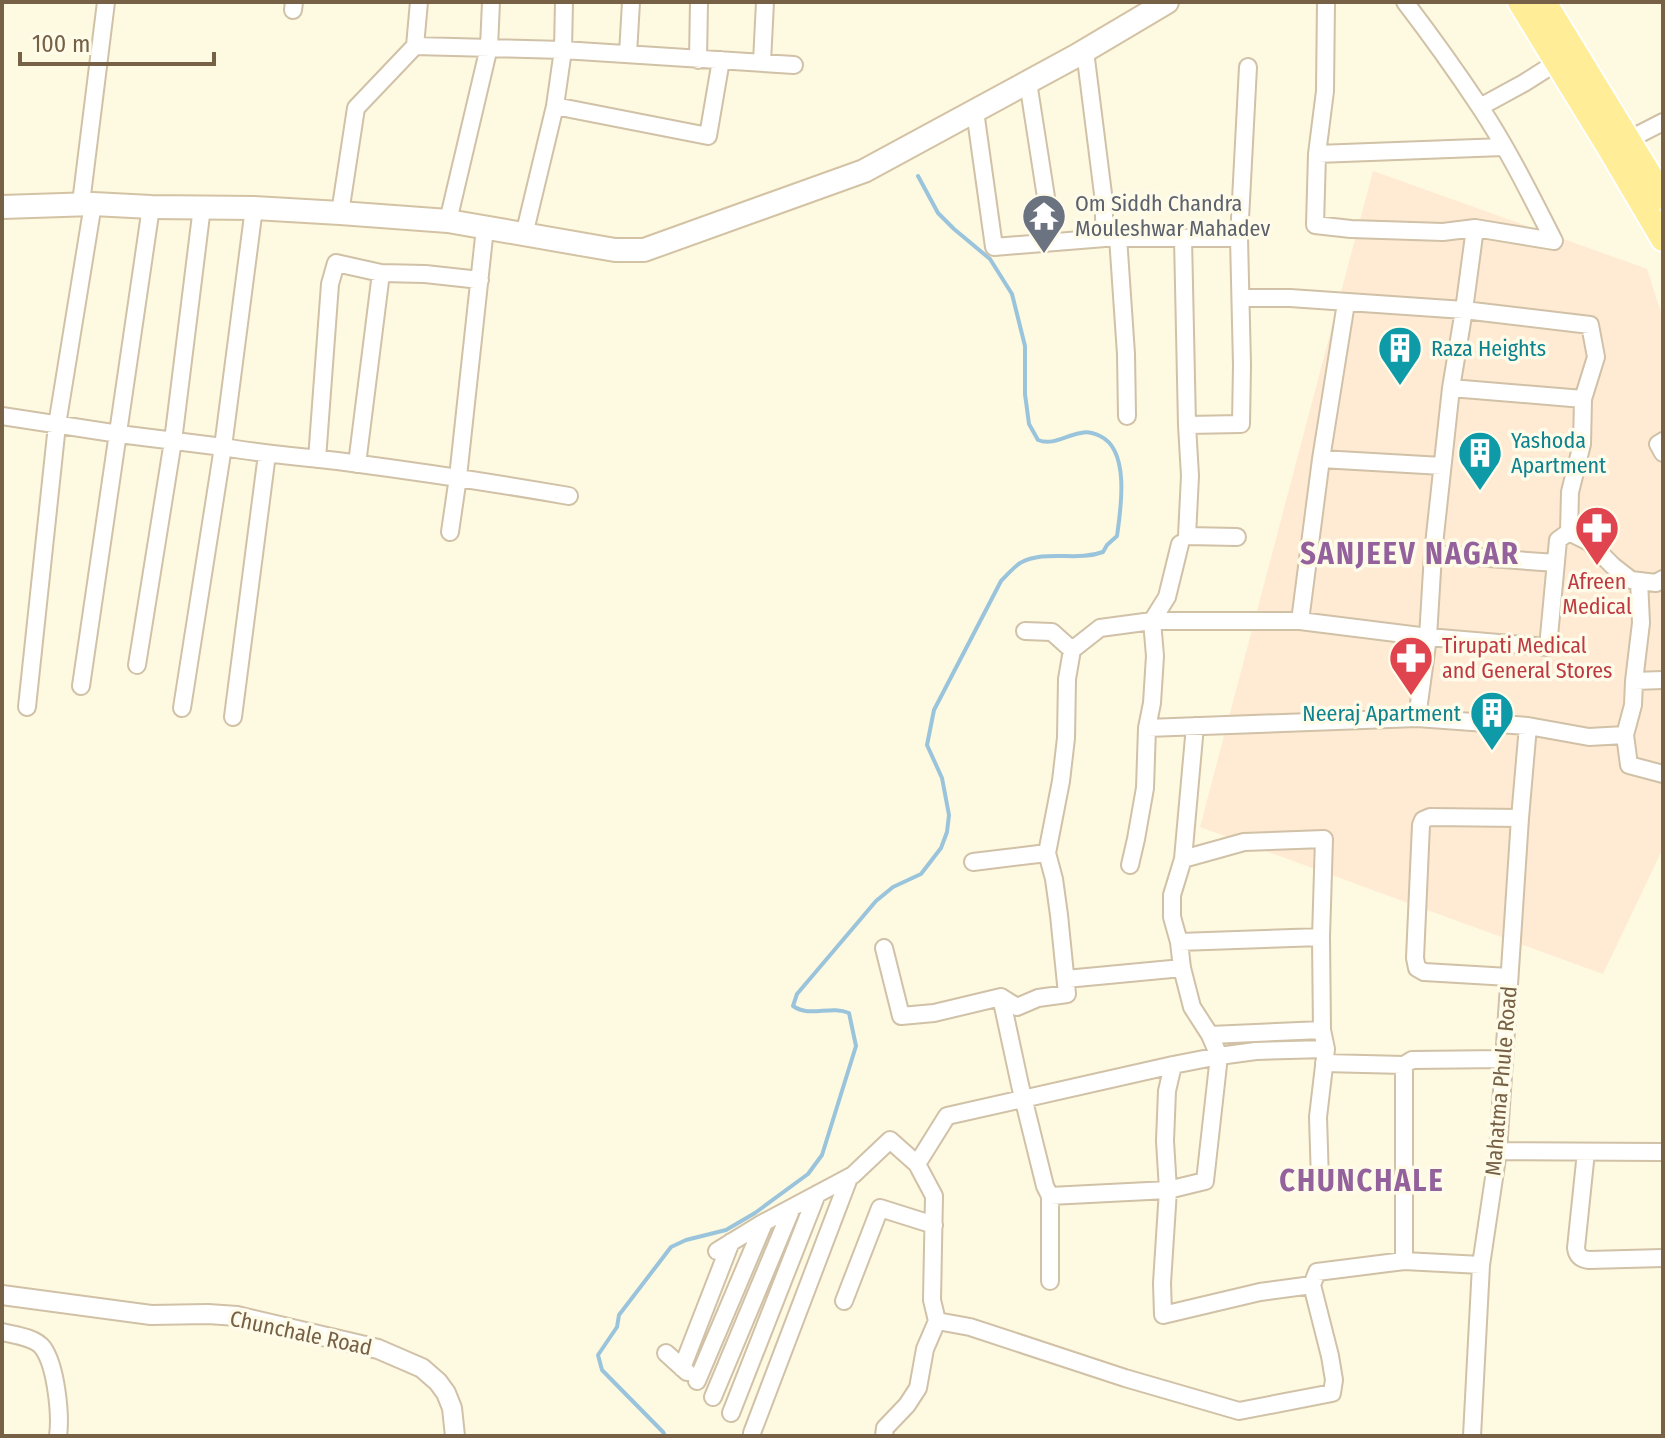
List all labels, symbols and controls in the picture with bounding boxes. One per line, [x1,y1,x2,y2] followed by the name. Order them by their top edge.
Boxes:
[20,16,214,66] scale bar
[32,30,90,58] text: 100 m
[1075,190,1270,242] place label: Om Siddh Chandra Mouleshwar Mahadev
[1020,192,1068,255] temple icon: Om Siddh Chandra Mouleshwar Mahadev
[1376,324,1424,387] building icon: Raza Heights
[1431,335,1546,362] place label: Raza Heights
[1511,427,1607,479] place label: Yashoda Apartment
[1456,429,1504,492] building icon: Yashoda Apartment
[1573,504,1621,567] pharmacy icon: Afreen Medical
[1300,536,1520,572] district label: SANJEEV NAGAR
[1562,568,1632,620] place label: Afreen Medical
[1442,632,1612,684] place label: Tirupati Medical and General Stores
[1387,634,1435,697] pharmacy icon: Tirupati Medical and General Stores
[1468,689,1516,752] building icon: Neeraj Apartment
[1302,700,1462,727] place label: Neeraj Apartment
[1479,985,1523,1177] street label: Mahatma Phule Road
[1279,1163,1445,1199] district label: CHUNCHALE
[227,1305,375,1361] street label: Chunchale Road

